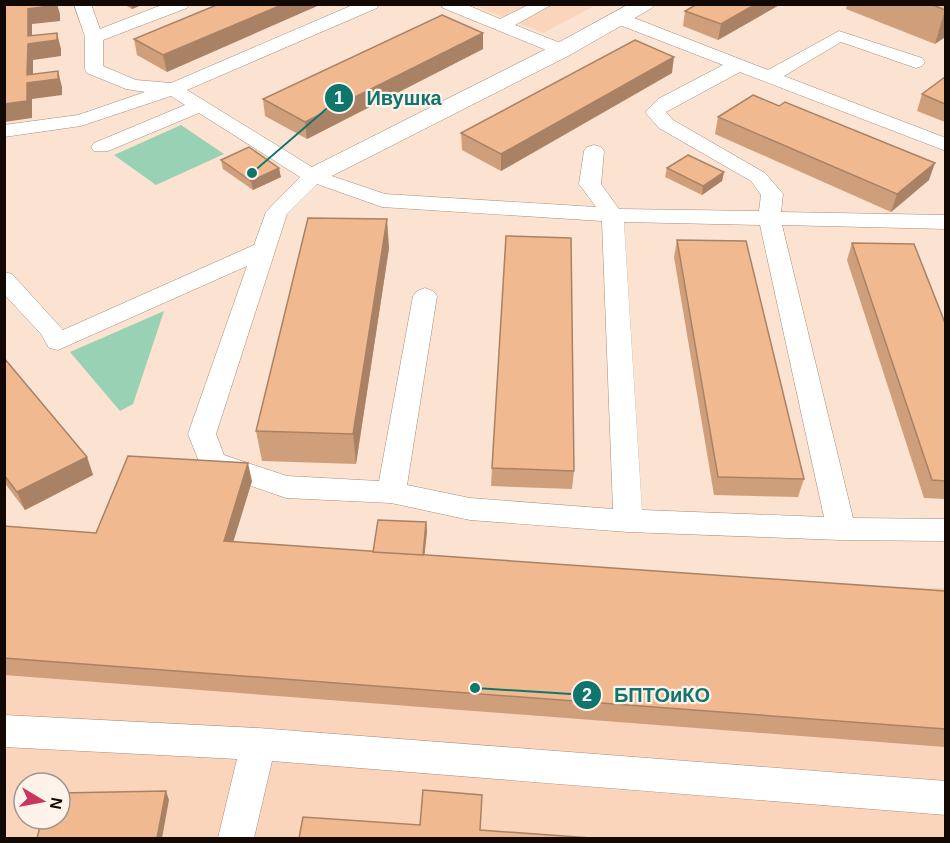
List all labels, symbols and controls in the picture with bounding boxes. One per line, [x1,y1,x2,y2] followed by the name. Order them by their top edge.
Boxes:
[324,79,453,117] callout: Ивушка
[366,87,442,109] text: Ивушка
[334,88,344,108] text: 1
[572,676,722,714] callout: БПТОиКО
[614,684,710,706] text: БПТОиКО
[582,685,592,705] text: 2
[12,771,72,831] north arrow
[47,796,66,811] text: N

